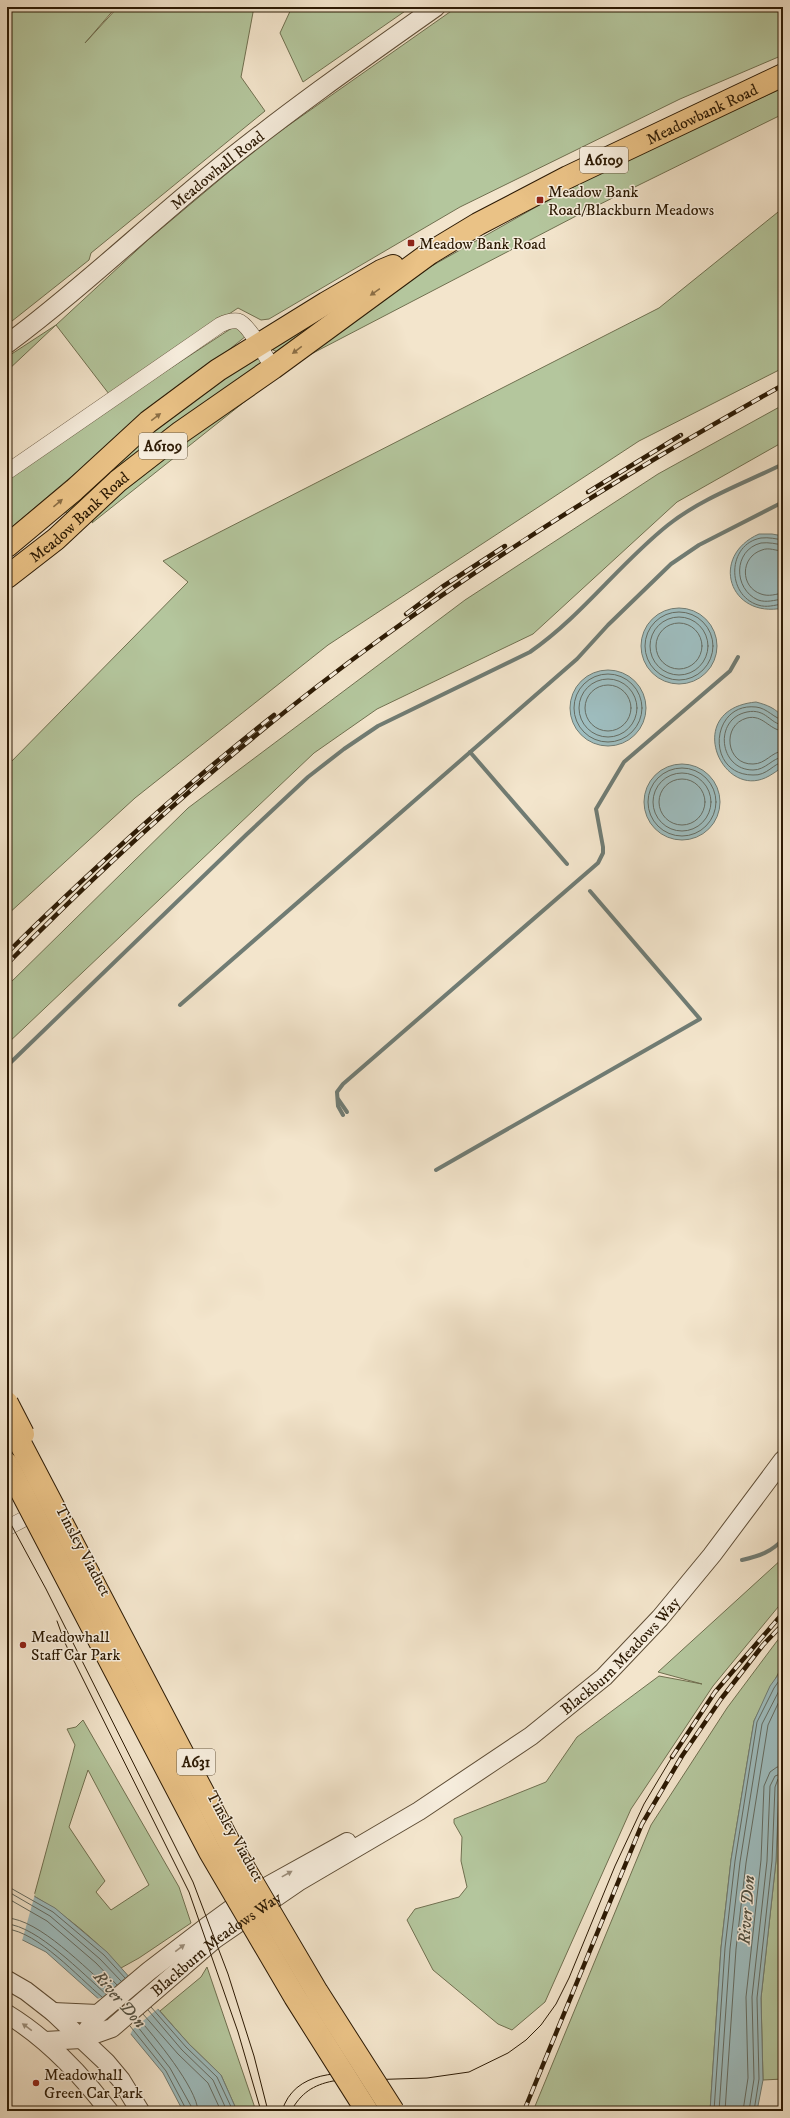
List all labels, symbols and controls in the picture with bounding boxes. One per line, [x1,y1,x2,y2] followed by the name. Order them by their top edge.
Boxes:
[643,80,761,149] street label: Meadowbank Road
[167,126,268,214] street label: Meadowhall Road
[580,147,628,173] road number: A6109
[548,182,714,220] place label: Meadow Bank Road/Blackburn Meadows
[535,195,545,205] marker: Meadow Bank Road/Blackburn Meadows
[419,234,546,254] place label: Meadow Bank Road
[406,238,416,248] marker: Meadow Bank Road
[370,288,381,296] one-way arrow
[291,346,302,354] one-way arrow
[150,413,161,421] one-way arrow
[139,433,187,459] road number: A6109
[26,467,133,567] street label: Meadow Bank Road
[53,499,64,508] one-way arrow
[51,1501,116,1600] street label: Tinsley Viaduct
[557,1593,685,1719] street label: Blackburn Meadows Way
[31,1627,120,1665] place label: Meadowhall Staff Car Park
[18,1640,28,1650] marker: Meadowhall Staff Car Park
[177,1749,215,1775] road number: A631
[202,1788,268,1885] street label: Tinsley Viaduct
[281,1871,292,1878] one-way arrow
[734,1874,760,1947] water label: River Don
[147,1887,286,2001] street label: Blackburn Meadows Way
[175,1944,186,1953] one-way arrow
[87,1965,151,2033] water label: River Don
[21,2023,32,2031] one-way arrow
[44,2065,143,2103] place label: Meadowhall Green Car Park
[31,2078,41,2088] marker: Meadowhall Green Car Park

